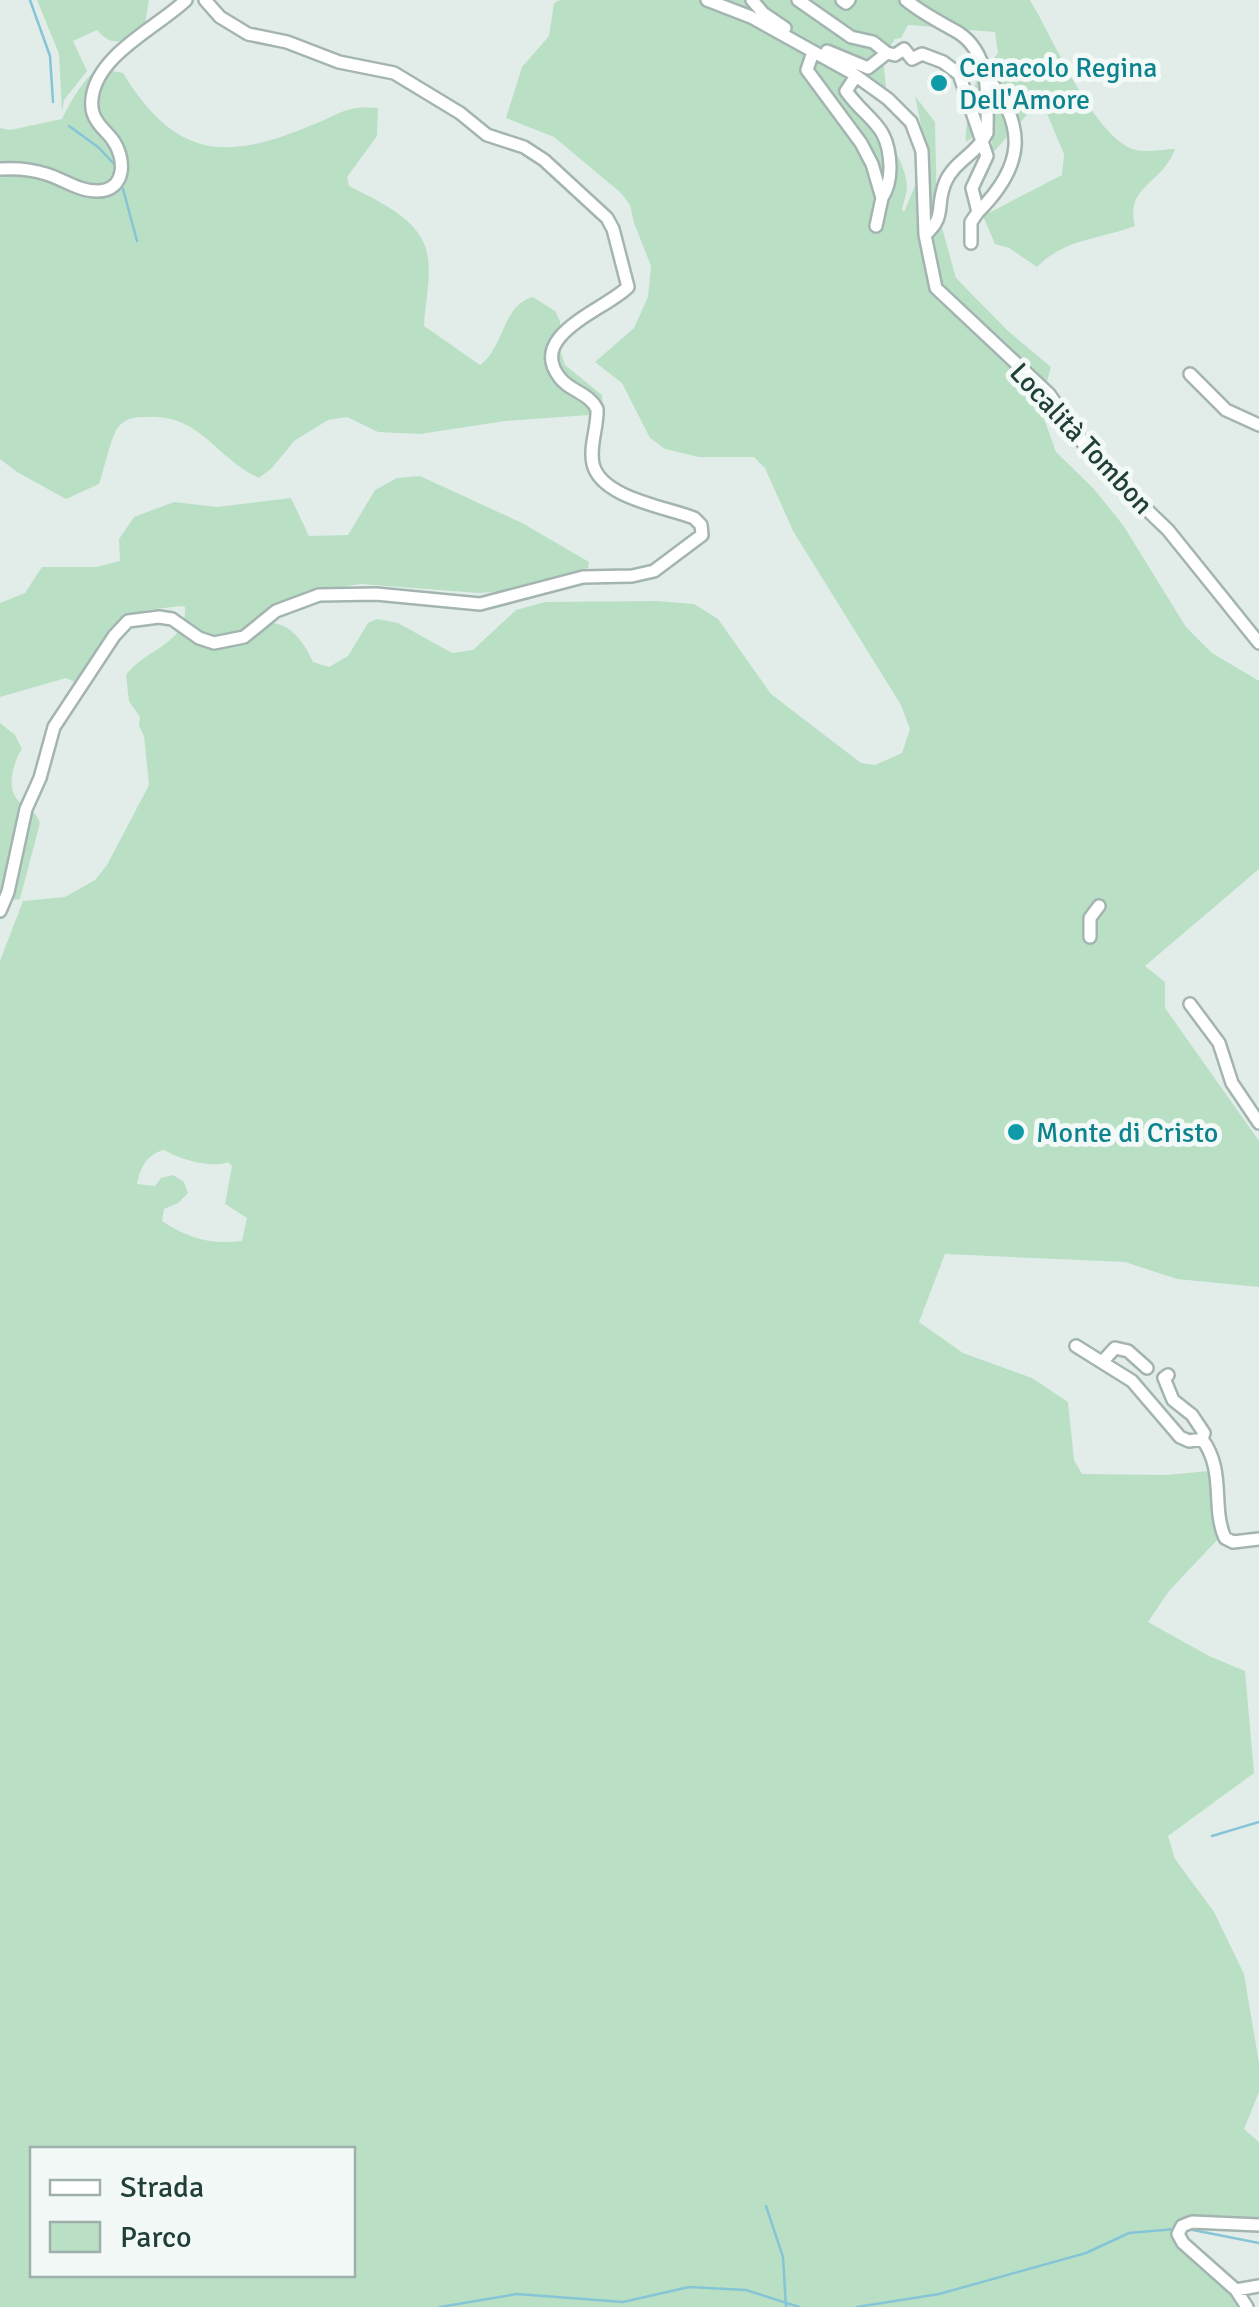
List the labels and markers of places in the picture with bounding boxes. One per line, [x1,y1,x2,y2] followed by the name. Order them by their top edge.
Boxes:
[959,51,1158,117] place label: Cenacolo Regina Dell'Amore
[928,72,950,94] marker: Cenacolo Regina Dell'Amore
[1036,1116,1218,1150] place label: Monte di Cristo
[1005,1121,1027,1143] marker: Monte di Cristo

